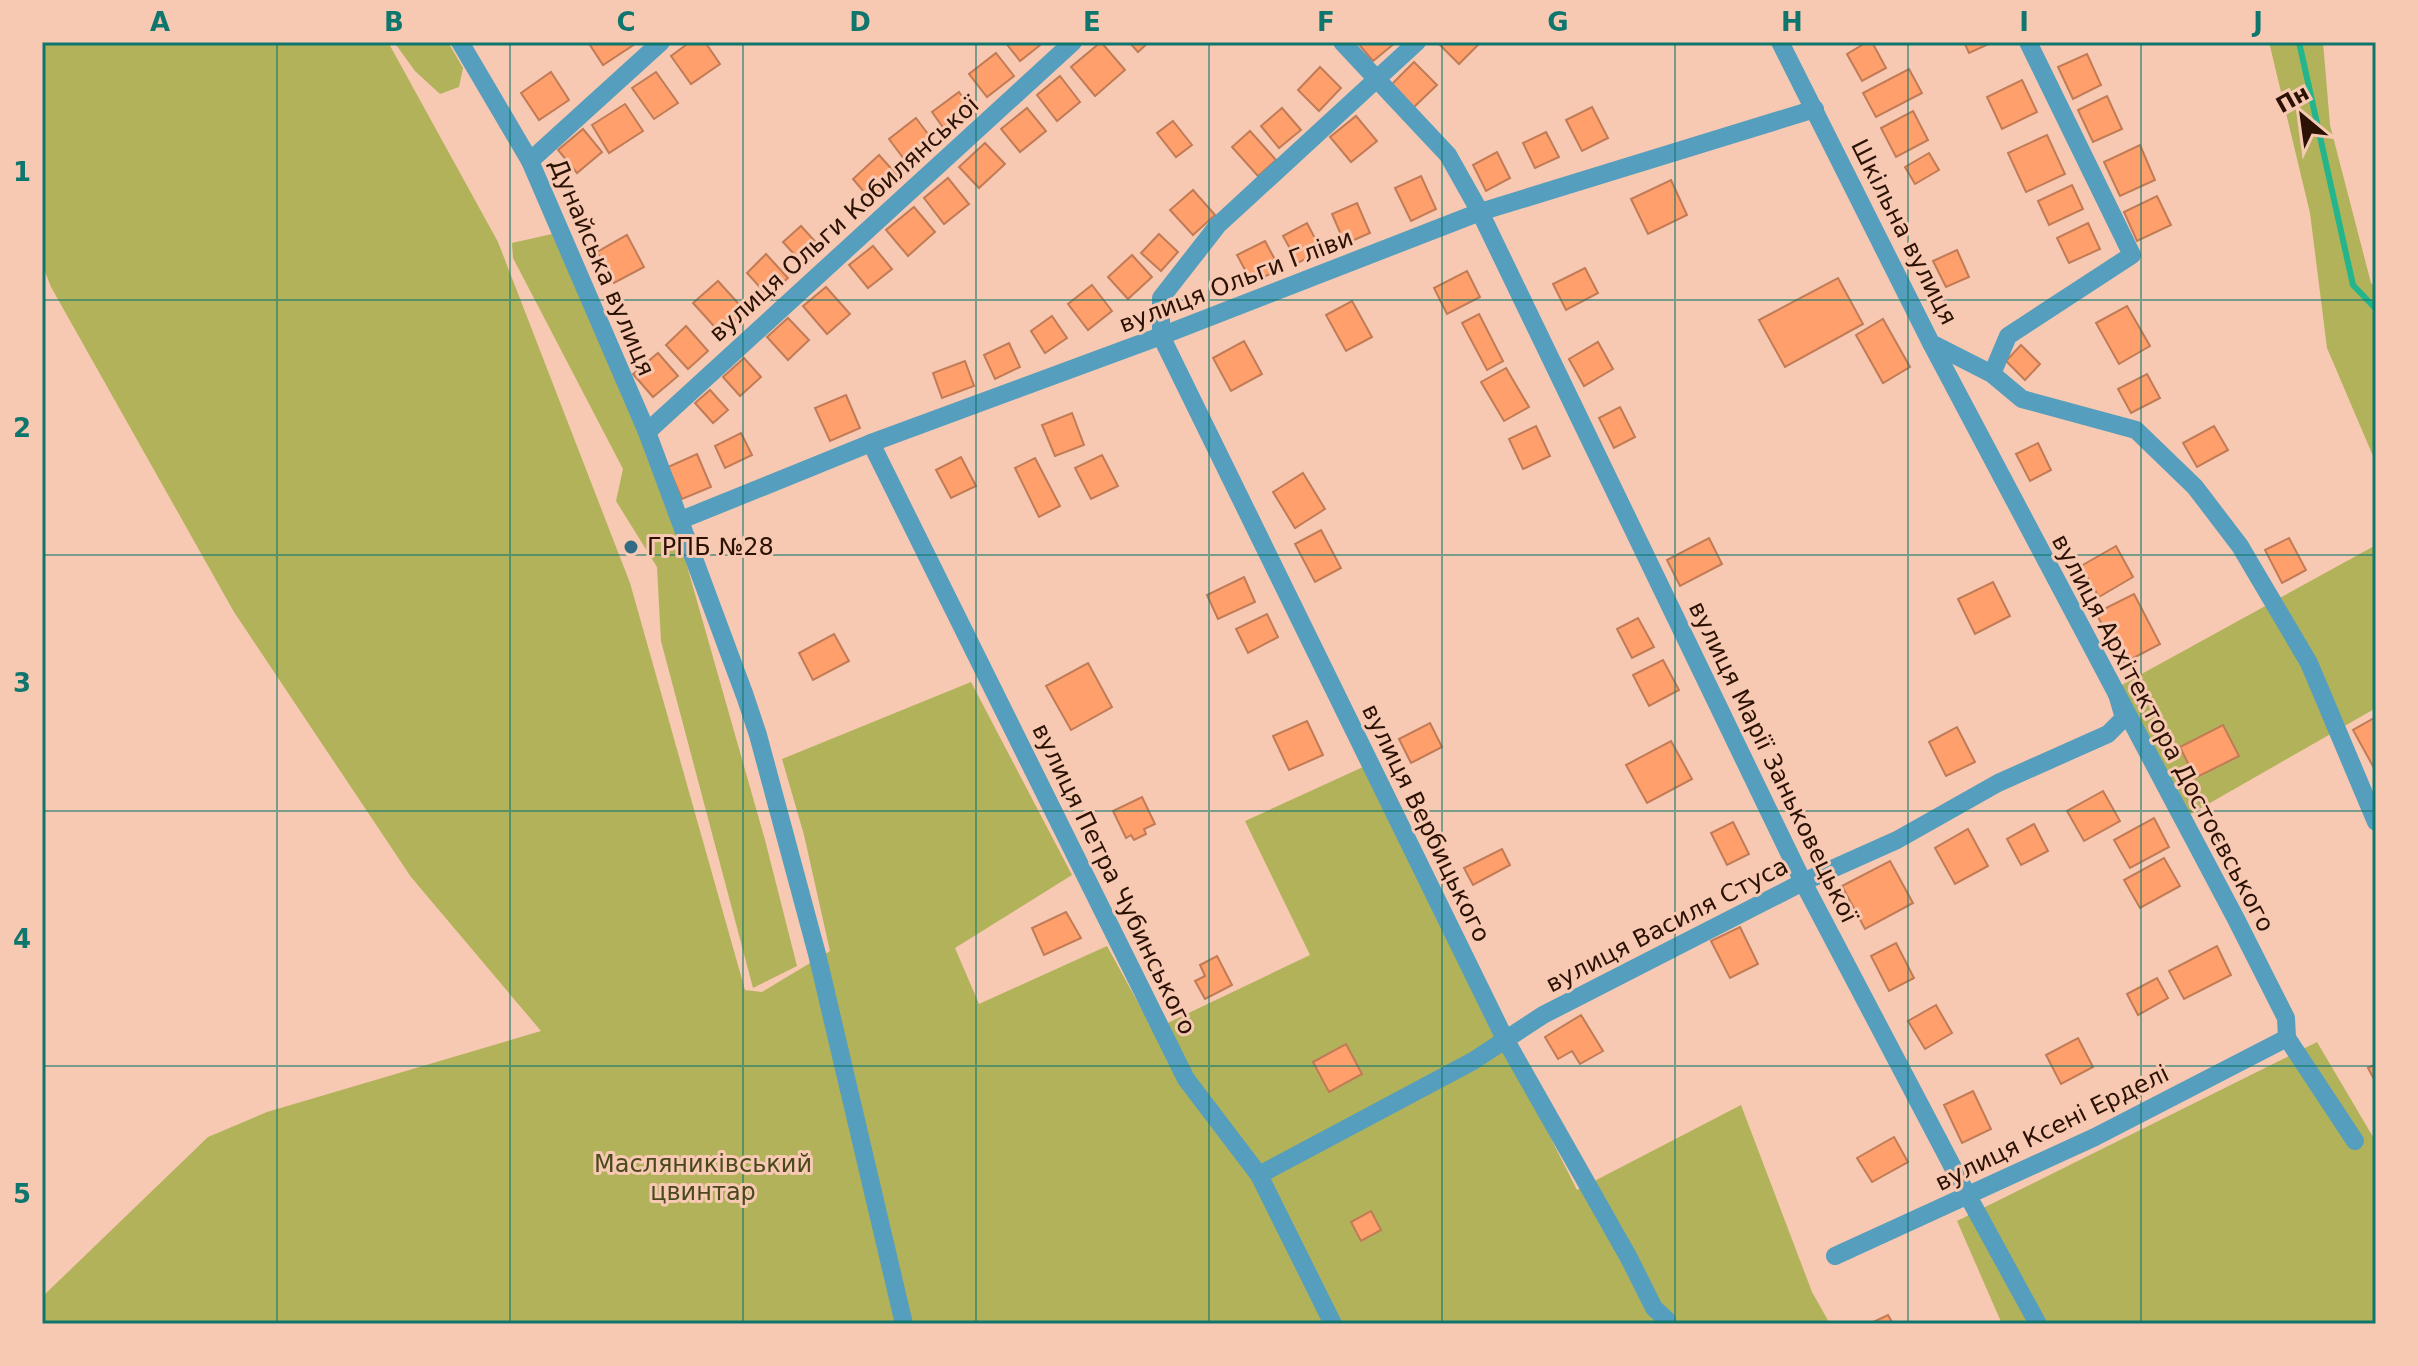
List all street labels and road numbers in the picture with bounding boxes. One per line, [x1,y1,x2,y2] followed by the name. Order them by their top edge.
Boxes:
[704,90,985,347] street label: вулиця Ольги Кобилянської
[1845,135,1963,329] street label: Шкільна вулиця
[544,154,660,380] street label: Дунайська вулиця
[1115,223,1357,339] street label: вулиця Ольги Гліви
[2046,529,2280,937] street label: вулиця Архітектора Достоєвського
[1683,597,1863,927] street label: вулиця Марії Заньковецької
[1356,699,1496,947] street label: вулиця Вербицького
[1026,719,1202,1039] street label: вулиця Петра Чубинського
[1541,852,1793,998] street label: вулиця Василя Стуса
[1931,1059,2173,1197] street label: вулиця Ксені Ерделі

